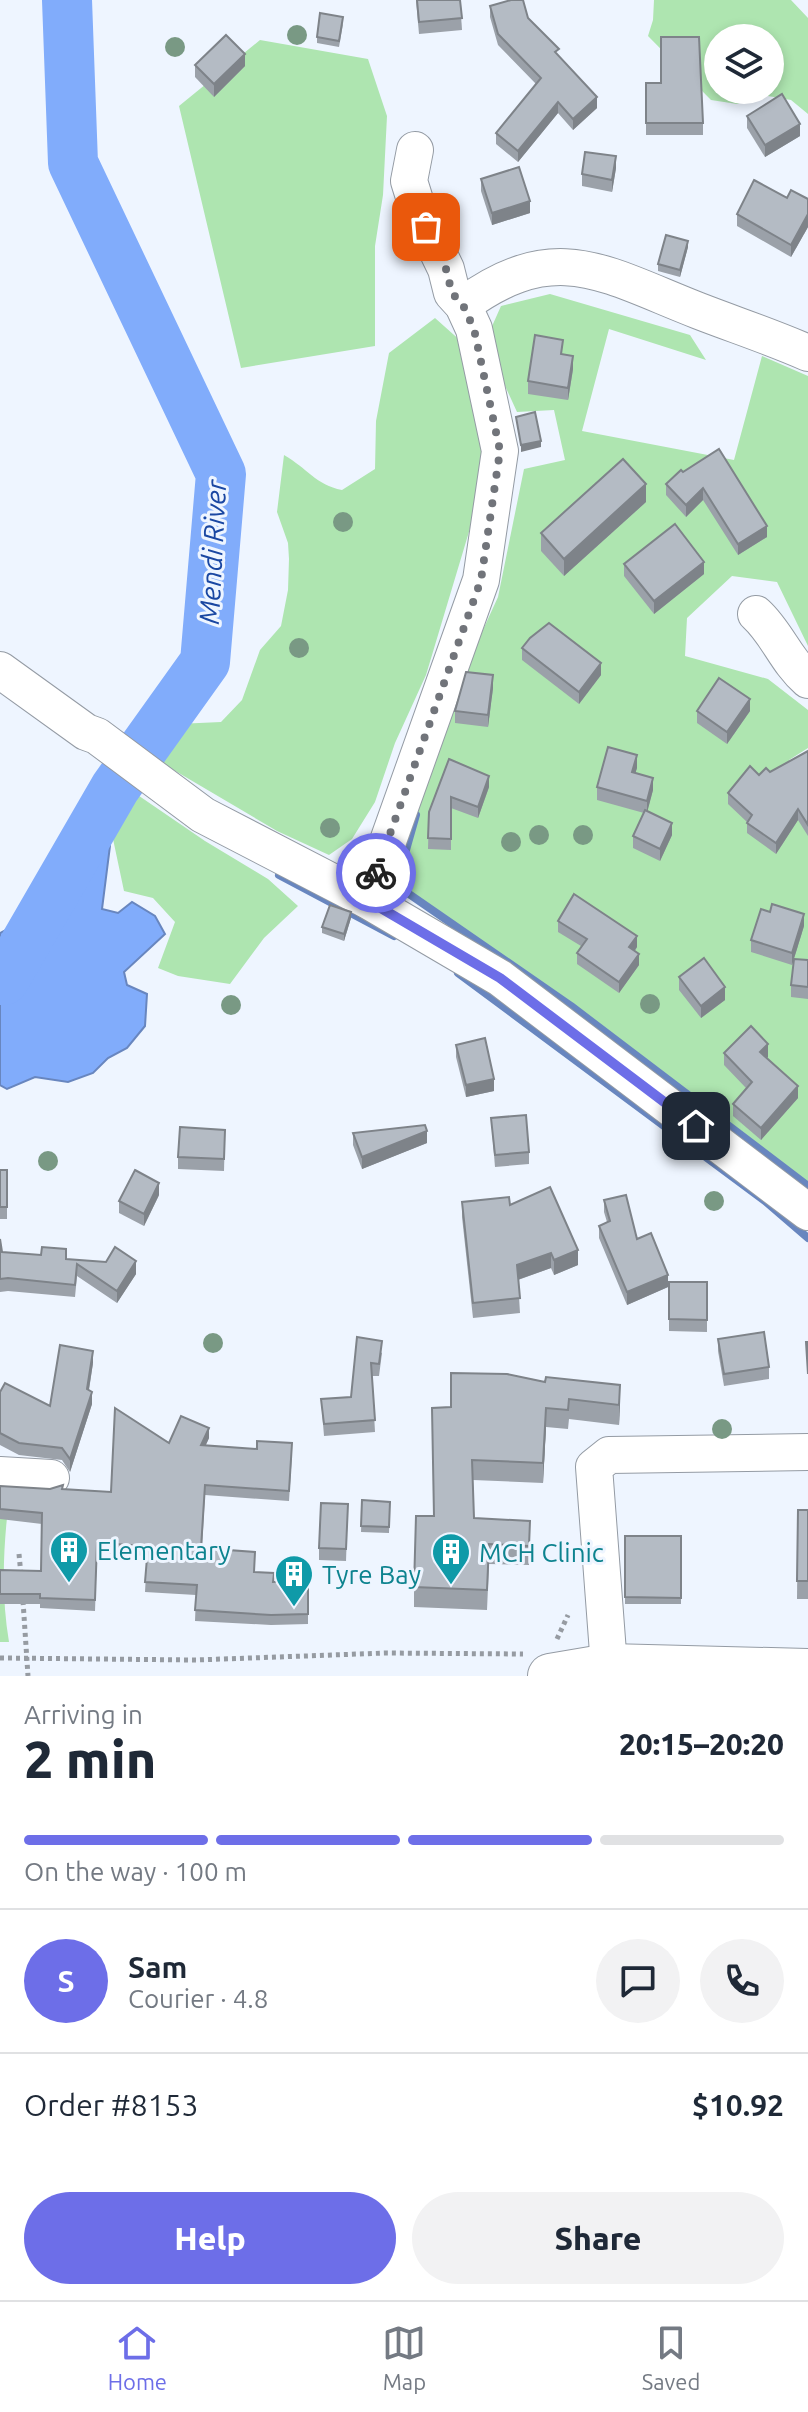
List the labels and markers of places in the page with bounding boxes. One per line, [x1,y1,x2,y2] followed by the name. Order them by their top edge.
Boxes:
[392,193,460,261] pin
[662,1092,730,1160] pin
[48,1529,90,1584] building icon: Elementary
[430,1531,472,1586] building icon: MCH Clinic
[97,1536,231,1565] place label: Elementary
[479,1538,604,1567] place label: MCH Clinic
[273,1553,315,1608] building icon: Tyre Bay
[322,1560,421,1589] place label: Tyre Bay

